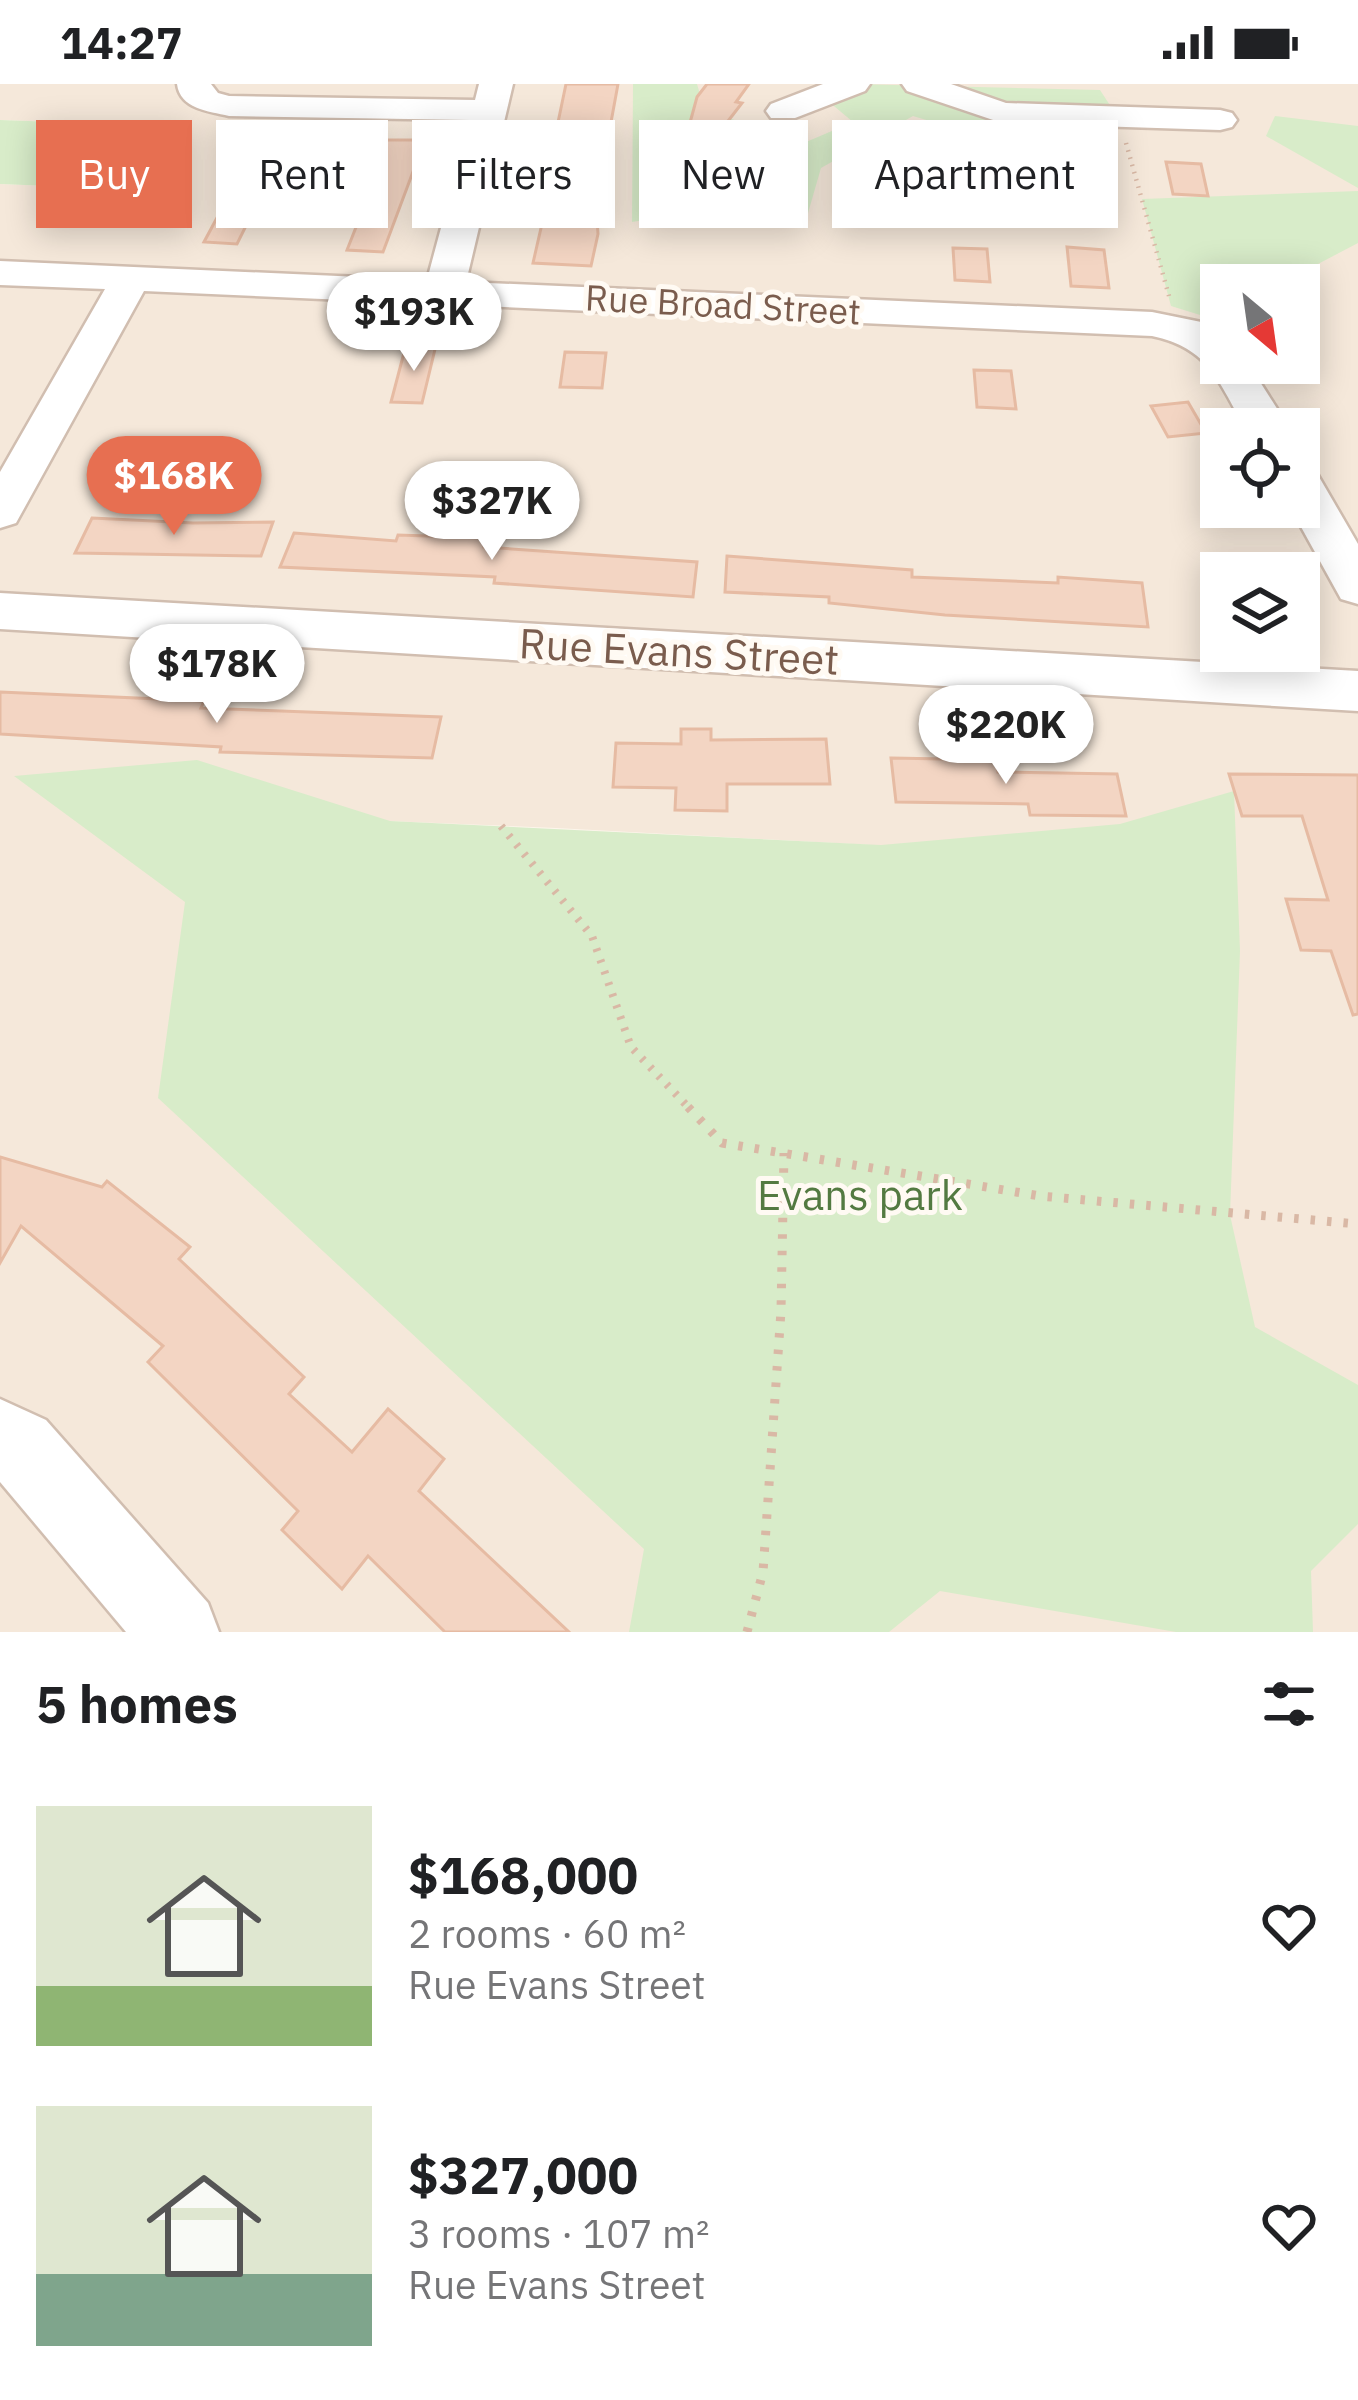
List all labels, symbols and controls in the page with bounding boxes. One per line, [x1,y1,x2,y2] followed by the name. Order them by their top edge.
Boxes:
[60,13,183,71] text: 14:27
[36,120,192,228] chip: Buy
[216,120,388,228] chip: Rent
[412,120,615,228] chip: Filters
[639,120,808,228] chip: New
[832,120,1118,228] chip: Apartment
[1200,264,1320,384] north arrow
[1200,264,1320,672] map controls
[330,272,498,374] pin: $193K
[584,273,862,335] street label: Rue Broad Street
[354,285,474,336] text: $193K
[1200,408,1320,528] button: locate
[90,436,258,538] pin: $168K
[114,449,234,500] text: $168K
[408,461,576,563] pin: $327K
[432,474,552,525] text: $327K
[1200,552,1320,672] button: layers
[518,615,840,687] street label: Rue Evans Street
[133,624,301,726] pin: $178K
[157,637,277,688] text: $178K
[922,685,1090,787] pin: $220K
[946,698,1066,749] text: $220K
[757,1167,963,1222] park label: Evans park
[36,1671,238,1737] text: 5 homes
[1256,1671,1322,1737] icon: filters
[408,1842,638,1908] text: $168,000
[132,1854,276,1998] icon: home
[1256,1893,1322,1959] icon: heart
[408,1908,686,1959] text: 2 rooms · 60 m²
[408,1959,705,2010] text: Rue Evans Street
[408,2142,638,2208] text: $327,000
[132,2154,276,2298] icon: home
[1256,2193,1322,2259] icon: heart
[408,2208,710,2259] text: 3 rooms · 107 m²
[408,2259,705,2310] text: Rue Evans Street

